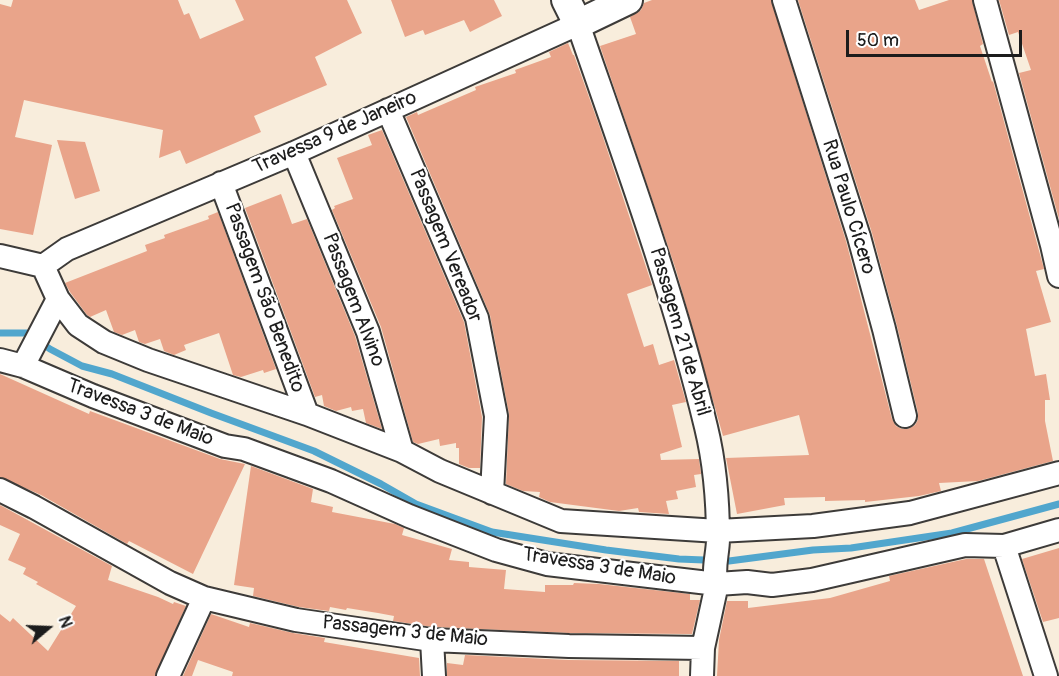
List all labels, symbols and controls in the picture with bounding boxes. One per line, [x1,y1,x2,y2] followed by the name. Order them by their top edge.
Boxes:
[849,18,1024,56] scale bar
[857,29,899,52] text: 50 m
[249,86,421,180] street label: Travessa 9 de Janeiro
[816,137,880,277] street label: Rua Paulo Cícero
[403,166,487,326] street label: Passagem Vereador
[219,200,309,396] street label: Passagem São Benedito
[317,230,389,370] street label: Passagem Alvino
[643,245,715,419] street label: Passagem 21 de Abril
[63,374,217,452] street label: Travessa 3 de Maio
[521,543,677,591] street label: Travessa 3 de Maio
[18,598,78,658] north arrow
[321,611,489,653] street label: Passagem 3 de Maio
[54,614,76,631] text: N

